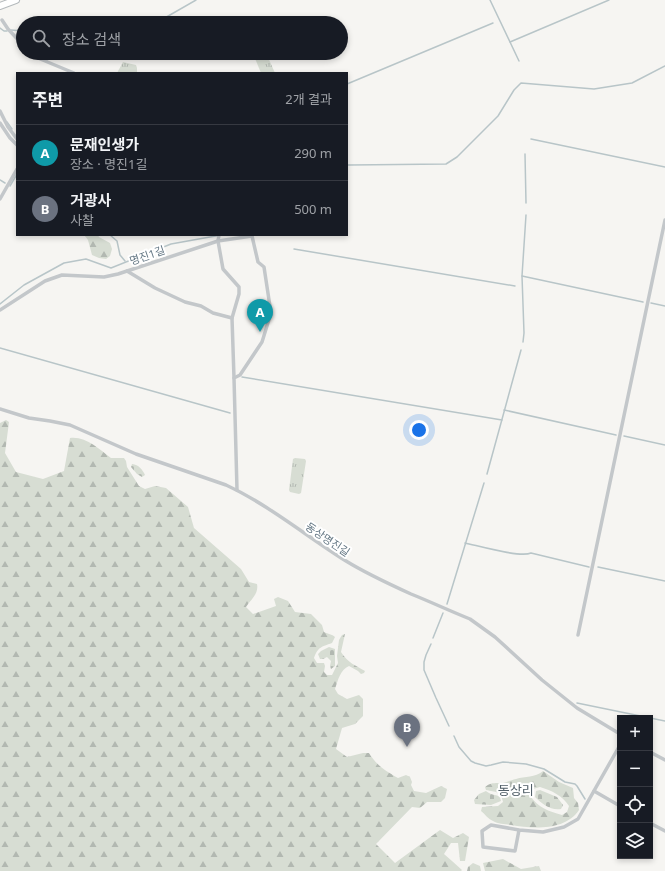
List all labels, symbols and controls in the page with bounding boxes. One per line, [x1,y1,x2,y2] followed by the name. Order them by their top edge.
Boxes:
[16,16,348,60] search box
[30,27,52,49] icon: search
[62,29,121,49] text: 장소 검색
[32,88,63,111] text: 주변
[285,90,332,108] text: 2개 결과
[70,134,139,154] text: 문재인생가
[41,144,50,162] text: A
[294,144,332,162] text: 290 m
[70,155,147,173] text: 장소 · 명진1길
[70,190,111,210] text: 거광사
[41,200,49,218] text: B
[294,200,332,218] text: 500 m
[70,211,94,229] text: 사찰
[127,242,167,268] street label: 명진1길
[247,299,273,332] pin: A
[409,420,429,440] your location
[303,519,353,559] street label: 동상명진길
[394,714,420,747] pin: B
[617,715,653,859] map controls
[617,715,653,751] button: +
[617,751,653,787] button: −
[498,781,534,799] district label: 동상리
[617,787,653,823] button: locate
[617,823,653,859] button: layers

